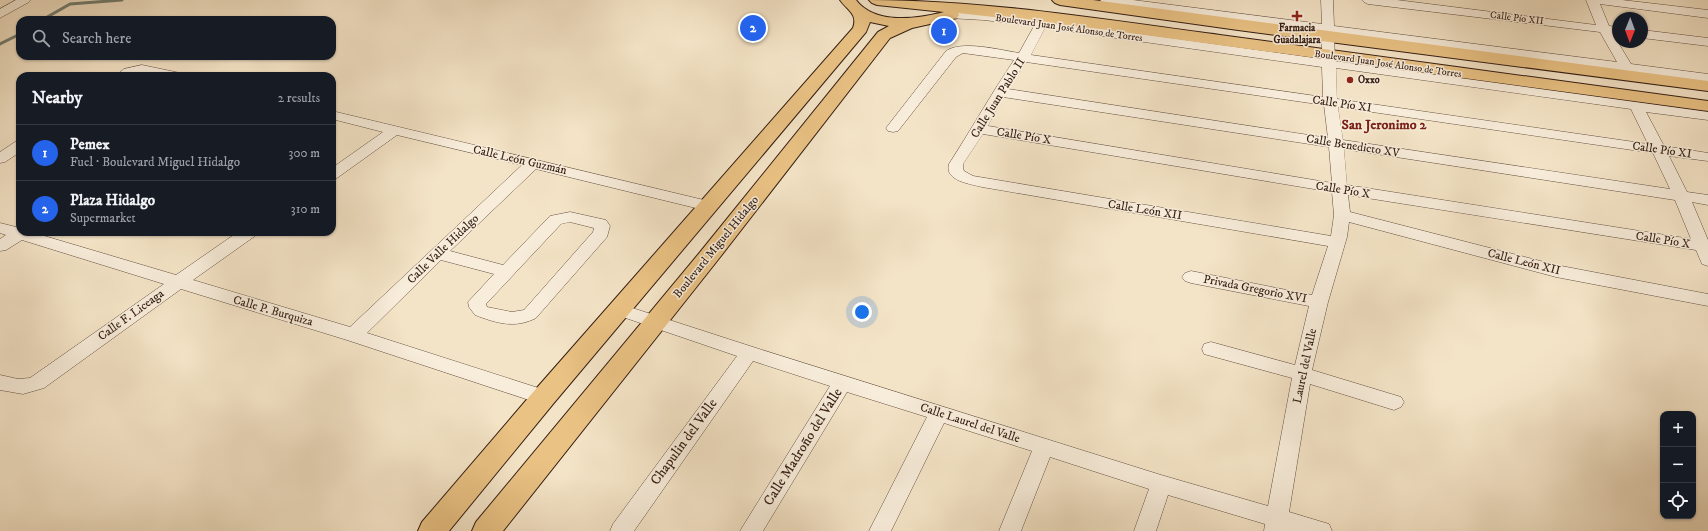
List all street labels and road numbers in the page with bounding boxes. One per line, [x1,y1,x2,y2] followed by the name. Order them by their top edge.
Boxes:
[1489,9,1545,27] street label: Calle Pío XII
[995,12,1144,44] street label: Boulevard Juan José Alonso de Torres
[1314,48,1463,80] street label: Boulevard Juan José Alonso de Torres
[967,55,1029,141] street label: Calle Juan Pablo II
[1311,92,1373,116] street label: Calle Pío XI
[996,124,1053,148] street label: Calle Pío X
[1305,131,1401,161] street label: Calle Benedicto XV
[1631,138,1693,162] street label: Calle Pío XI
[472,142,569,178] street label: Calle León Guzmán
[1315,178,1372,202] street label: Calle Pío X
[670,193,762,301] street label: Boulevard Miguel Hidalgo
[1107,197,1183,223] street label: Calle León XII
[404,211,482,287] street label: Calle Valle Hidalgo
[1635,228,1692,252] street label: Calle Pío X
[1486,246,1562,278] street label: Calle León XII
[1202,272,1308,306] street label: Privada Gregorio XVI
[95,286,168,344] street label: Calle F. Liceaga
[231,292,316,330] street label: Calle P. Burquiza
[1290,327,1320,405] street label: Laurel del Valle
[760,385,847,509] street label: Calle Madroño del Valle
[647,395,722,489] street label: Chapulin del Valle
[918,400,1022,446] street label: Calle Laurel del Valle

